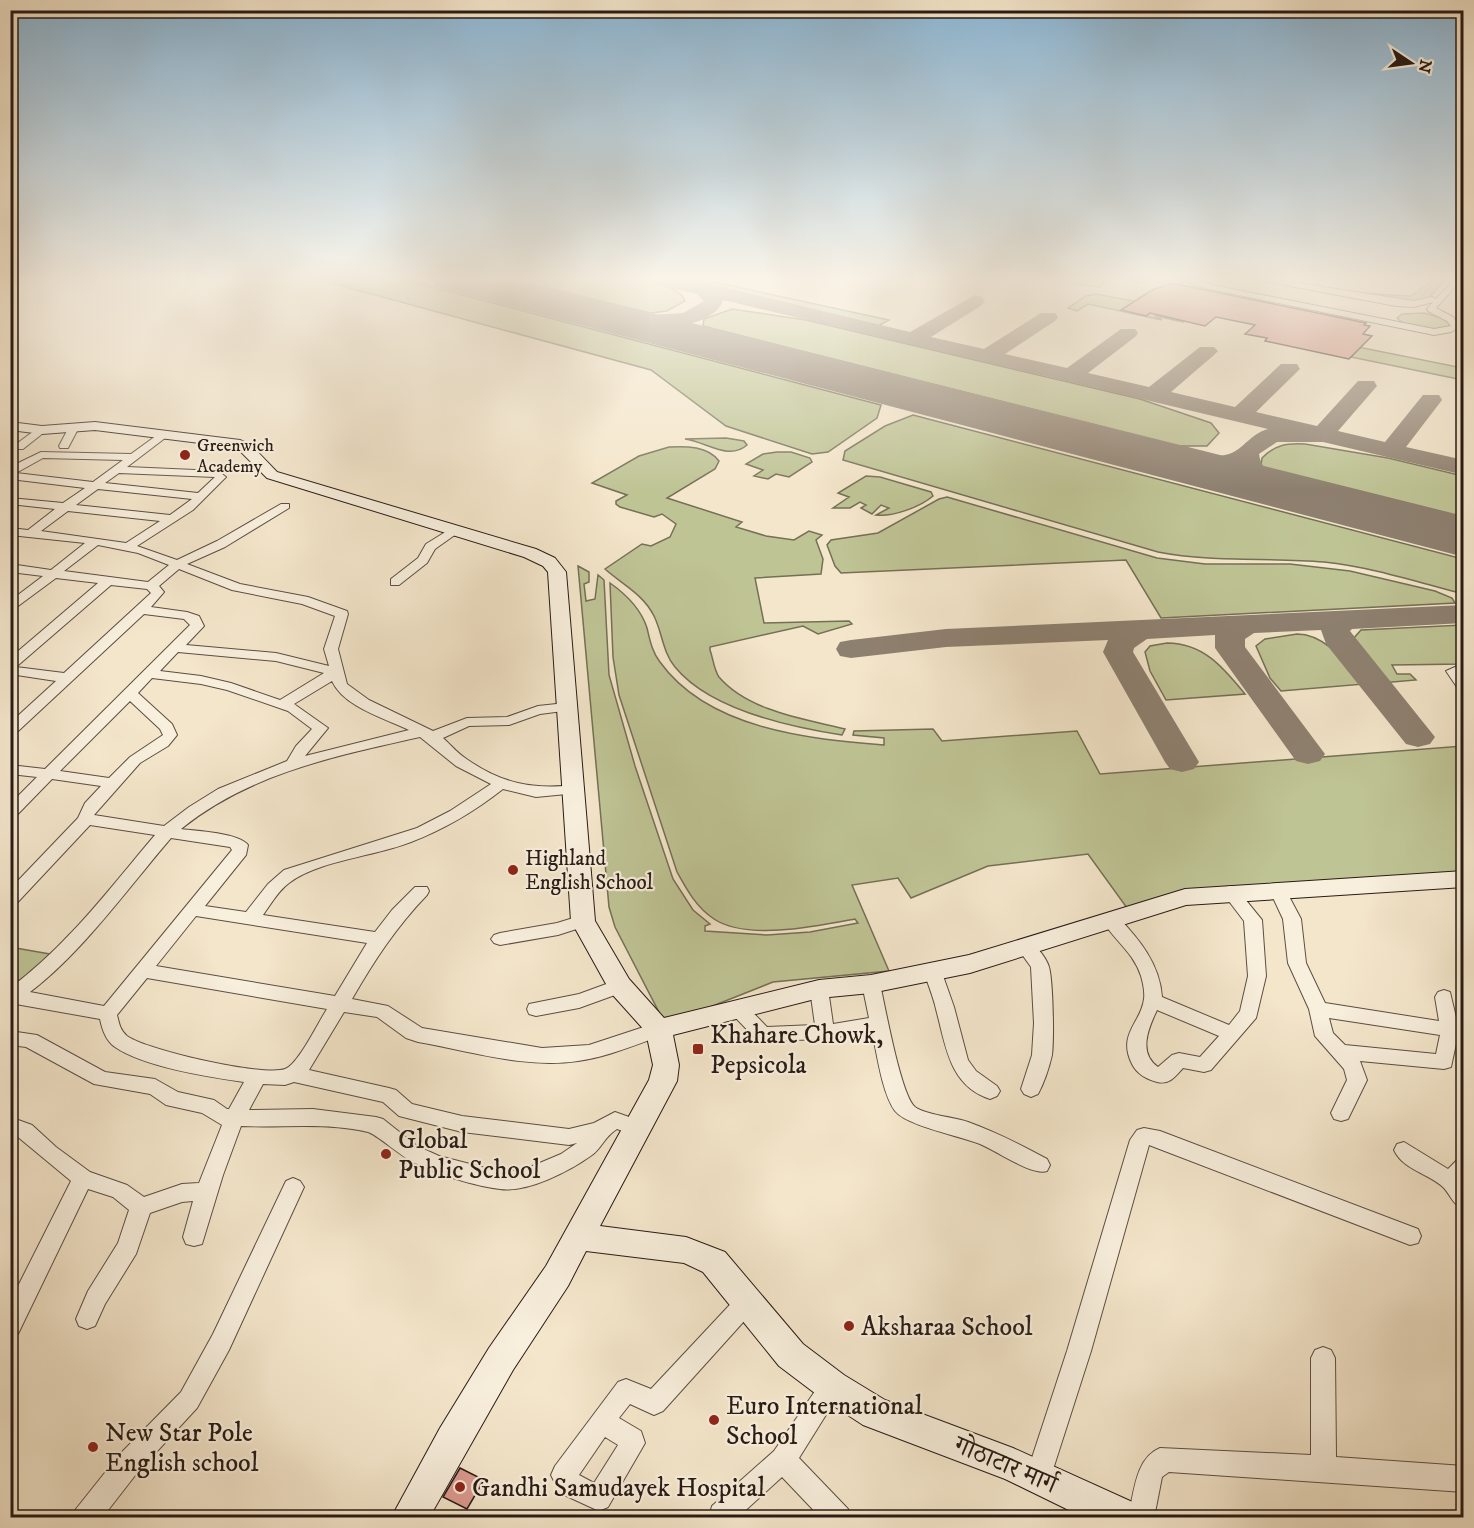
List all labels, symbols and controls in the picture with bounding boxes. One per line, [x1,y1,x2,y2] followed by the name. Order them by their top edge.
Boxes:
[1381,33,1441,93] north arrow
[1413,57,1436,75] text: N
[197,435,274,478] place label: Greenwich Academy
[178,448,192,462] marker: Greenwich Academy
[525,846,654,896] place label: Highland English School
[506,863,520,877] marker: Highland English School
[710,1019,883,1082] place label: Khahare Chowk, Pepsicola
[691,1042,705,1056] marker: Khahare Chowk, Pepsicola
[398,1124,541,1187] place label: Global Public School
[379,1147,393,1161] marker: Global Public School
[861,1311,1033,1344] place label: Aksharaa School
[842,1319,856,1333] marker: Aksharaa School
[726,1390,923,1453] place label: Euro International School
[707,1413,721,1427] marker: Euro International School
[105,1417,259,1480] place label: New Star Pole English school
[947,1428,1063,1502] street label: गोठाटार मार्ग
[86,1440,100,1454] marker: New Star Pole English school
[472,1472,765,1505] place label: Gandhi Samudayek Hospital
[453,1480,467,1494] marker: Gandhi Samudayek Hospital

